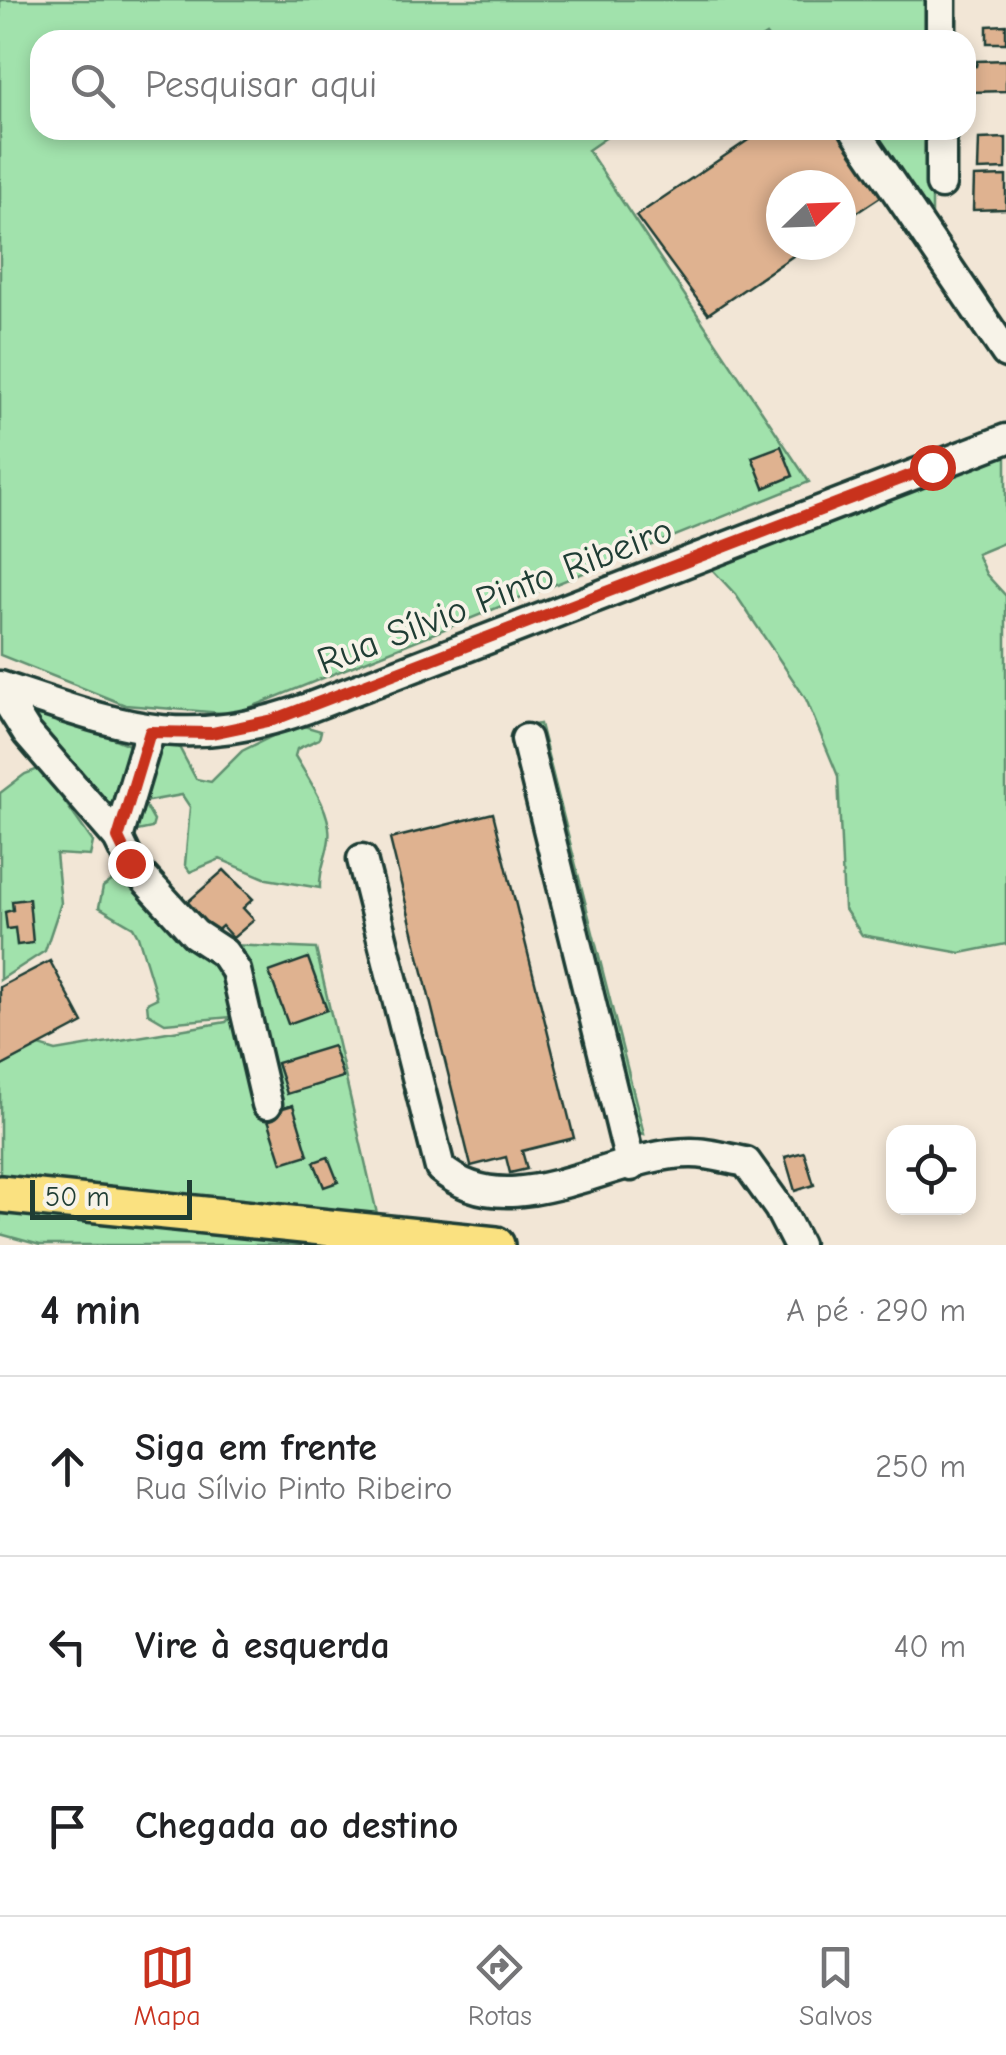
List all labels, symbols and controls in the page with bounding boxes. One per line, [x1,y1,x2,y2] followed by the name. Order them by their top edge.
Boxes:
[30,30,976,140] search box
[65,58,120,113] icon: search
[145,63,377,107] text: Pesquisar aqui
[766,170,856,260] north arrow
[910,445,956,491] route start
[311,508,679,684] street label: Rua Sílvio Pinto Ribeiro
[108,841,154,887] route end
[886,1125,976,1215] map controls
[886,1125,976,1215] button: locate
[30,1175,192,1220] scale bar
[45,1181,110,1213] text: 50 m
[40,1286,141,1335] text: 4 min
[786,1292,966,1329] text: A pé · 290 m
[135,1426,377,1470] text: Siga em frente
[40,1439,95,1494] icon: ahead
[875,1448,966,1485] text: 250 m
[135,1470,452,1507] text: Rua Sílvio Pinto Ribeiro
[40,1619,95,1674] icon: left
[135,1624,390,1668] text: Vire à esquerda
[894,1628,966,1665] text: 40 m
[40,1799,95,1854] icon: arrive
[135,1804,458,1848] text: Chegada ao destino
[134,1940,201,2032] tab: Mapa
[468,1940,532,2032] tab: Rotas
[799,1940,872,2032] tab: Salvos

